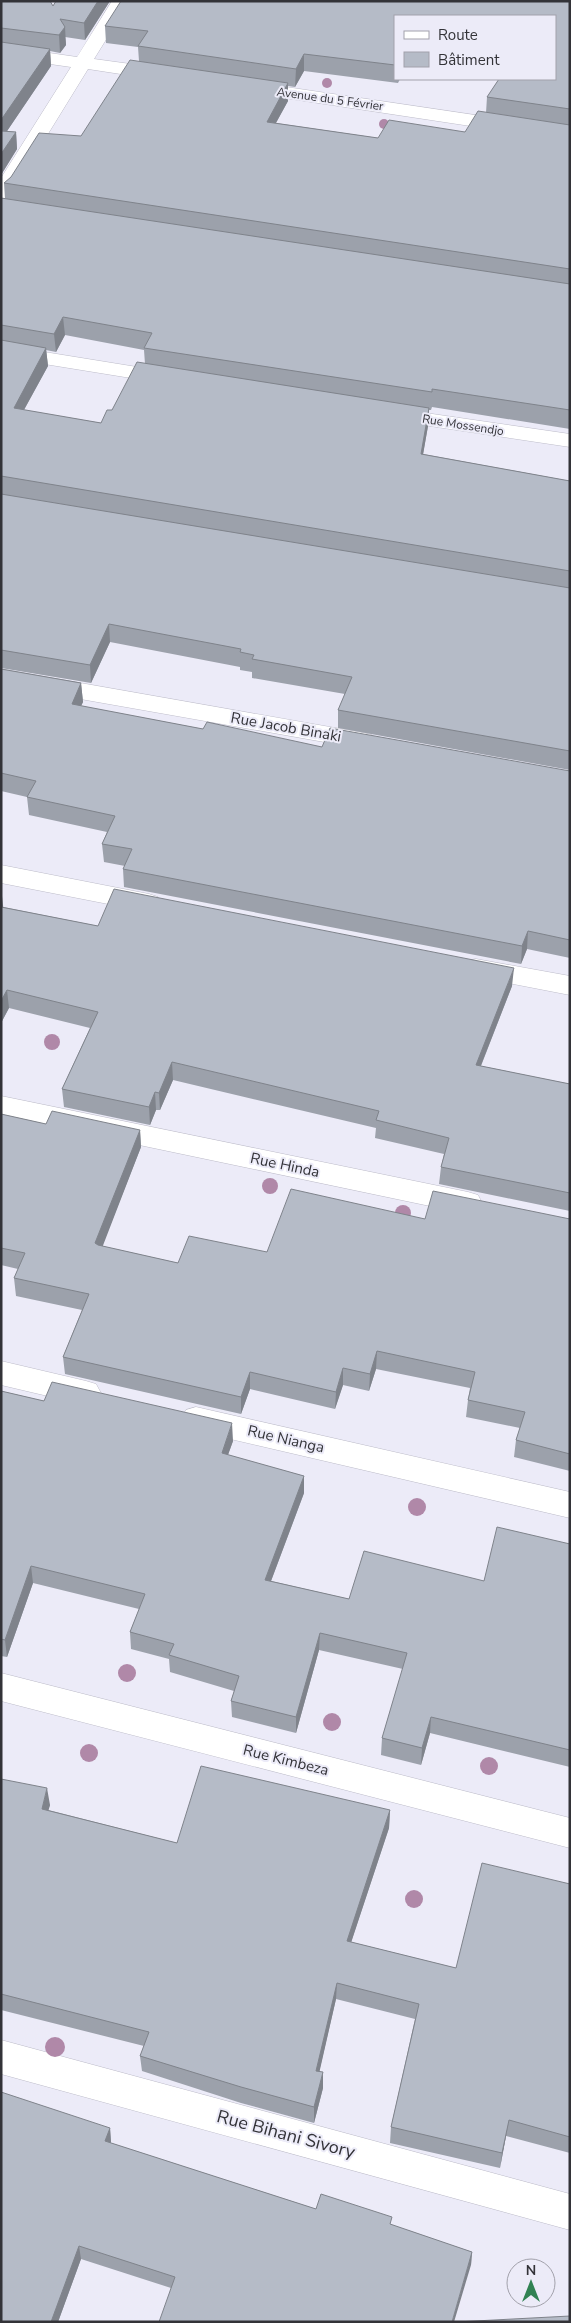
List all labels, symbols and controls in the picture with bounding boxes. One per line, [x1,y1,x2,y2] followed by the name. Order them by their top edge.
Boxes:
[394,15,556,80] legend
[438,25,478,45] text: Route
[438,50,500,70] text: Bâtiment
[276,84,385,115] street label: Avenue du 5 Février
[421,411,505,439] street label: Rue Mossendjo
[229,707,343,747] street label: Rue Jacob Binaki
[248,1148,322,1182] street label: Rue Hinda
[246,1420,326,1458] street label: Rue Nianga
[241,1740,331,1780] street label: Rue Kimbeza
[214,2104,358,2164] street label: Rue Bihani Sivory
[506,2258,556,2308] north arrow
[526,2261,536,2280] text: N

